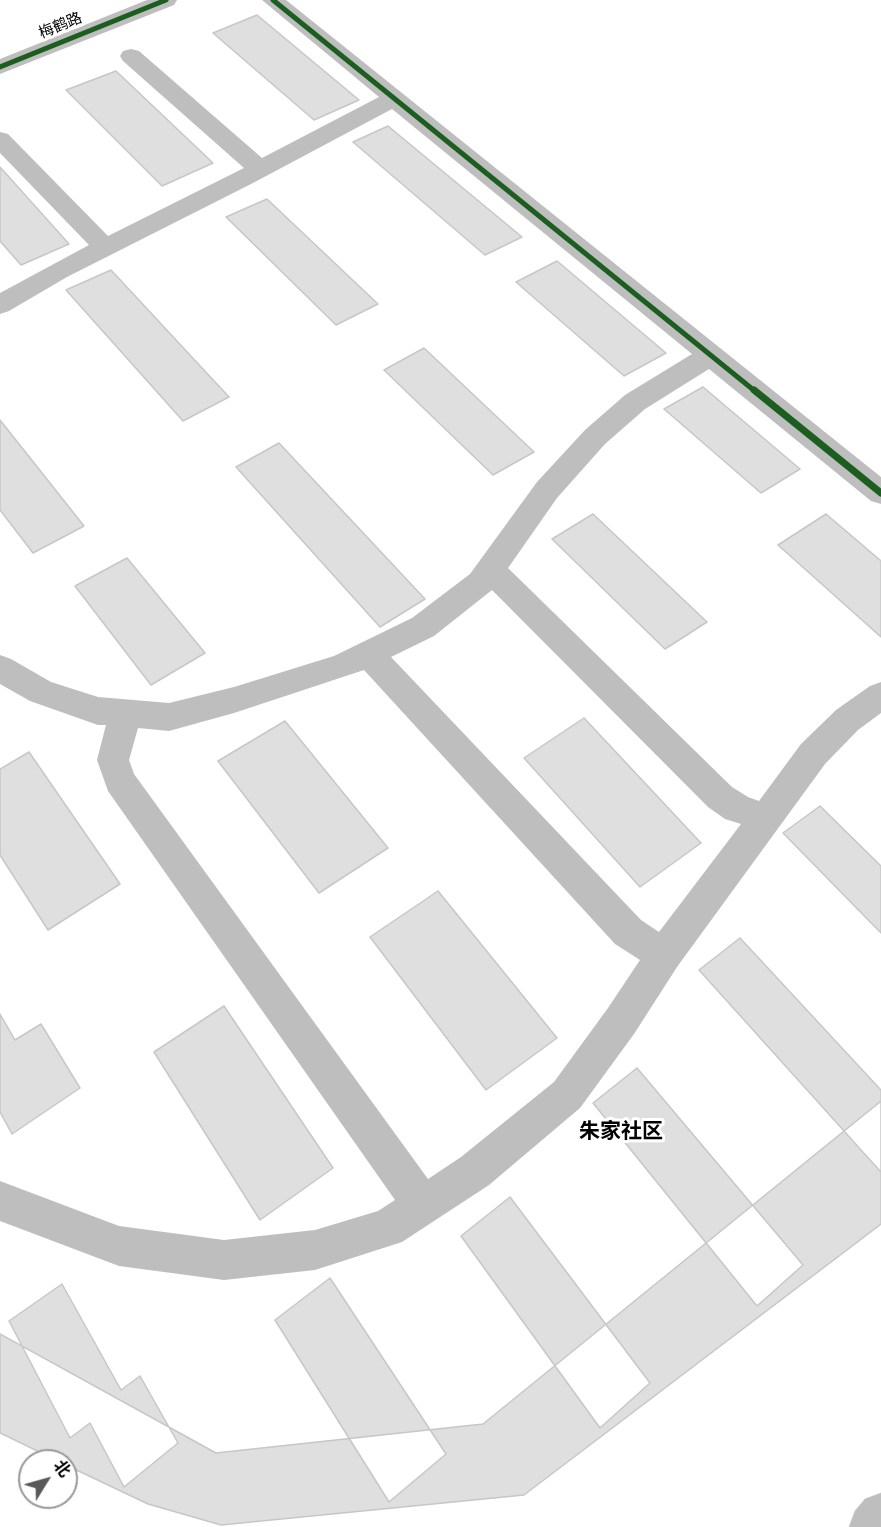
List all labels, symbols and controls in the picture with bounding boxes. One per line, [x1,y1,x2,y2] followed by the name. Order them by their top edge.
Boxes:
[37,10,85,44] street label: 梅鹤路
[579,1121,663,1147] district label: 朱家社区
[18,1449,78,1509] north arrow
[48,1457,74,1482] text: 北

